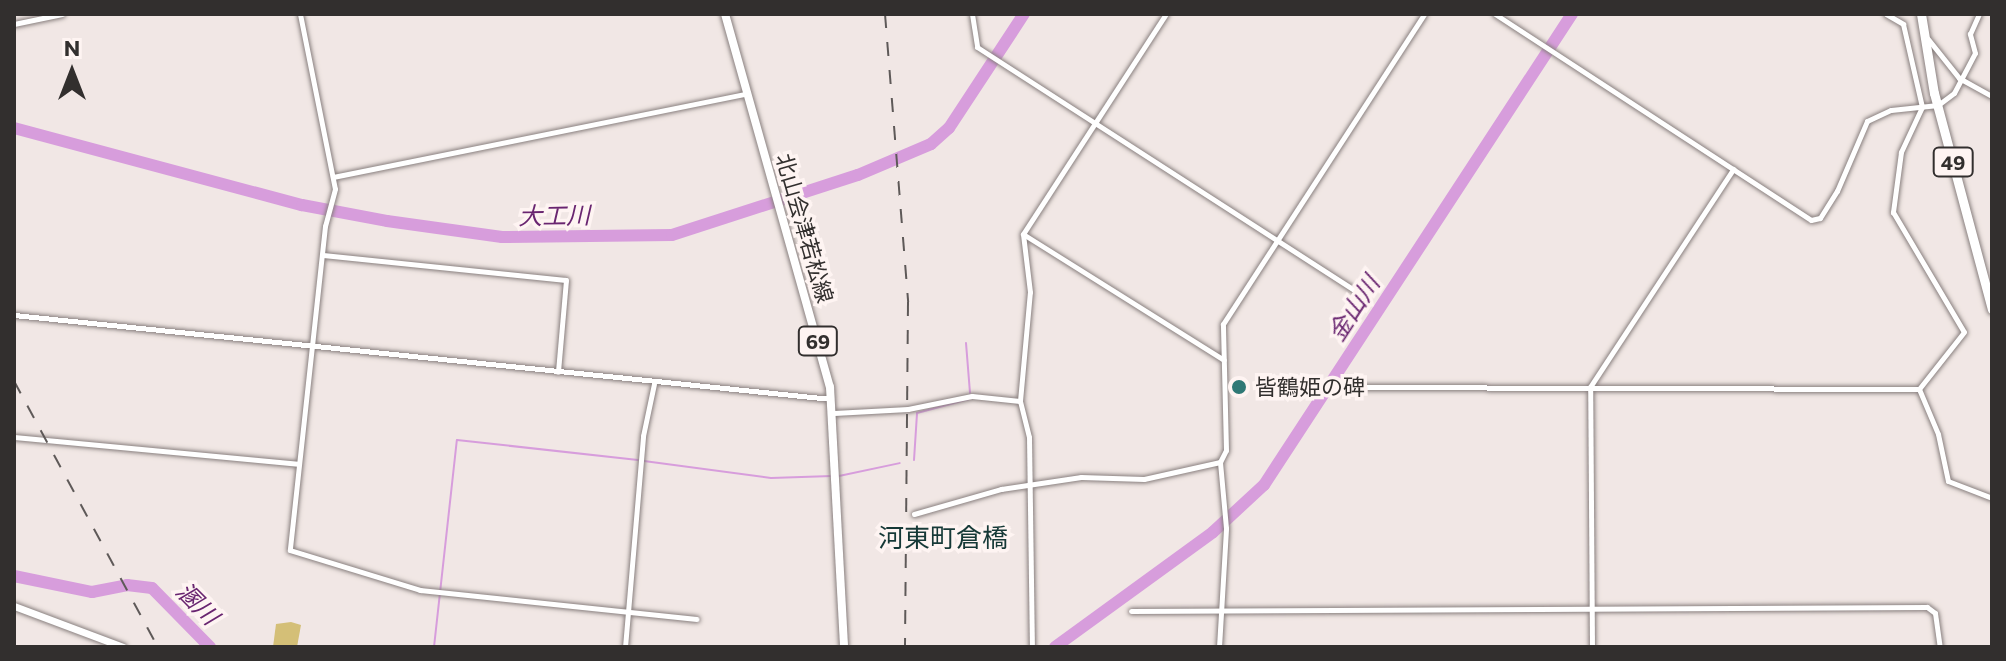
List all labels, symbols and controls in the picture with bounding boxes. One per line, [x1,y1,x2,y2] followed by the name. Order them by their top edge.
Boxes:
[32,32,112,112] north arrow
[64,34,80,61] text: N
[1931,146,1975,178] road number: 49
[771,150,839,306] street label: 北山会津若松線
[518,200,590,230] water label: 大工川
[1321,270,1385,346] water label: 金山川
[796,325,840,357] road number: 69
[1255,374,1365,400] place label: 皆鶴姫の碑
[1230,378,1248,396] marker: 皆鶴姫の碑
[878,521,1008,553] district label: 河東町倉橋
[171,576,225,630] water label: 溷川

